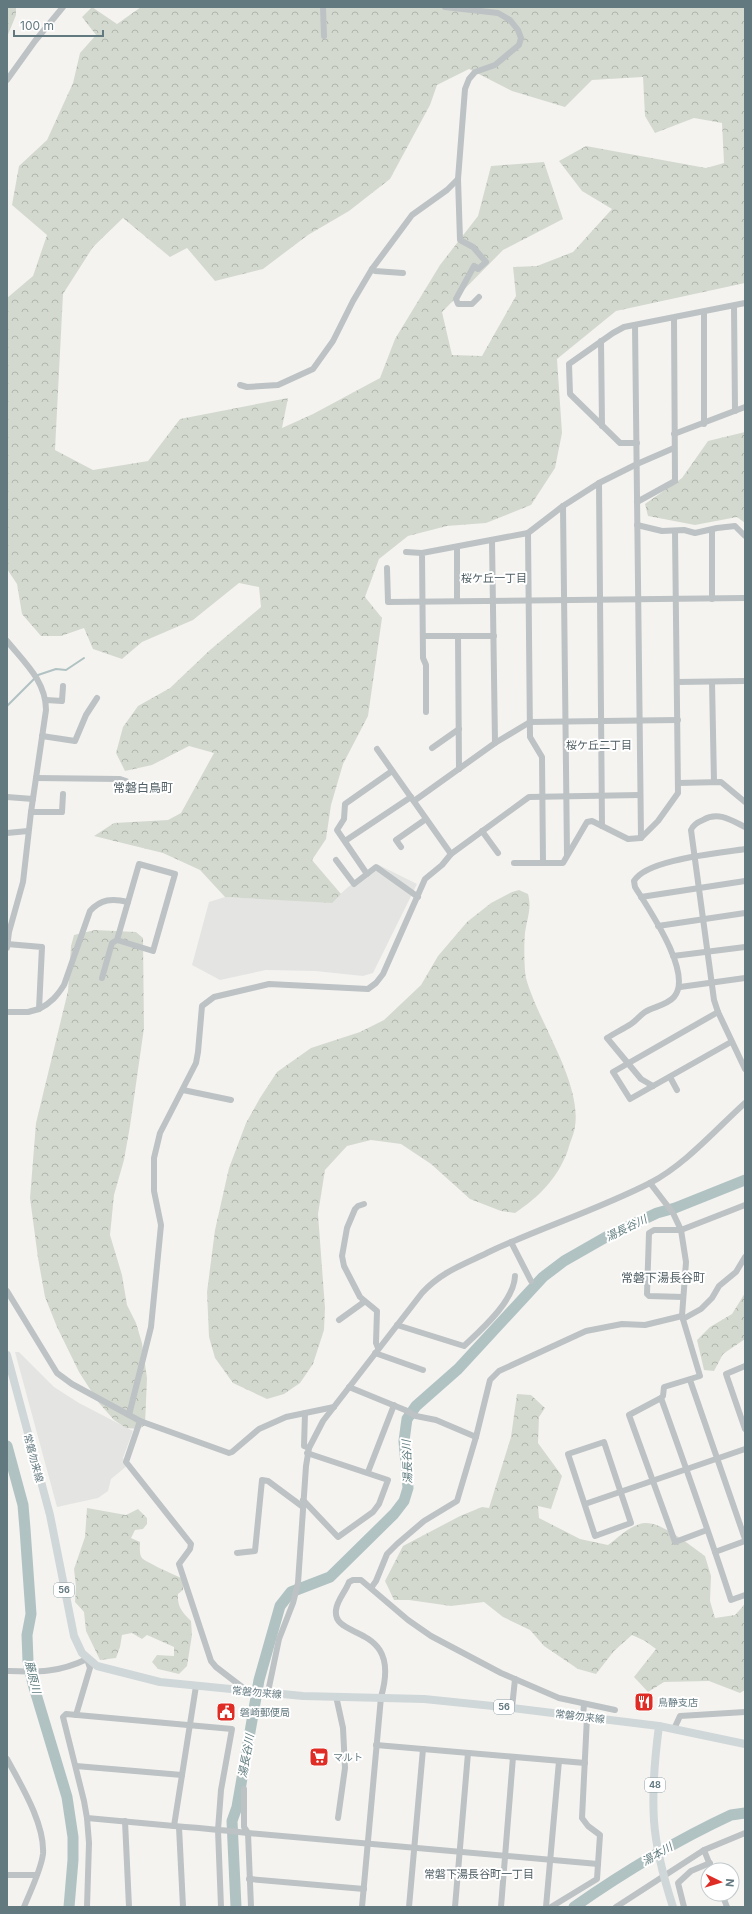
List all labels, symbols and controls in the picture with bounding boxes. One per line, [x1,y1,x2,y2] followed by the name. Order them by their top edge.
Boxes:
[14,12,103,38] scale bar
[20,18,54,33] text: 100 m
[461,571,527,585] district label: 桜ケ丘一丁目
[566,738,632,752] district label: 桜ケ丘二丁目
[113,780,173,795] district label: 常磐白鳥町
[603,1212,650,1244] water label: 湯長谷川
[621,1270,705,1285] district label: 常磐下湯長谷町
[22,1432,46,1484] street label: 常磐勿来線
[399,1439,415,1484] water label: 湯長谷川
[54,1583,74,1597] road number: 56
[22,1659,44,1696] water label: 藤原川
[232,1684,282,1700] street label: 常磐勿来線
[633,1691,655,1713] restaurant icon: 鳥静支店
[658,1696,698,1708] place label: 鳥静支店
[494,1700,514,1714] road number: 56
[215,1701,237,1723] public building icon: 磐崎郵便局
[240,1706,290,1718] place label: 磐崎郵便局
[554,1707,606,1725] street label: 常磐勿来線
[235,1732,257,1779] water label: 湯長谷川
[308,1746,330,1768] supermarket icon: マルト
[333,1751,363,1763] place label: マルト
[645,1778,665,1792] road number: 48
[639,1839,676,1868] water label: 湯本川
[700,1862,740,1902] north arrow
[424,1867,534,1881] district label: 常磐下湯長谷町一丁目
[723,1878,737,1888] text: N

